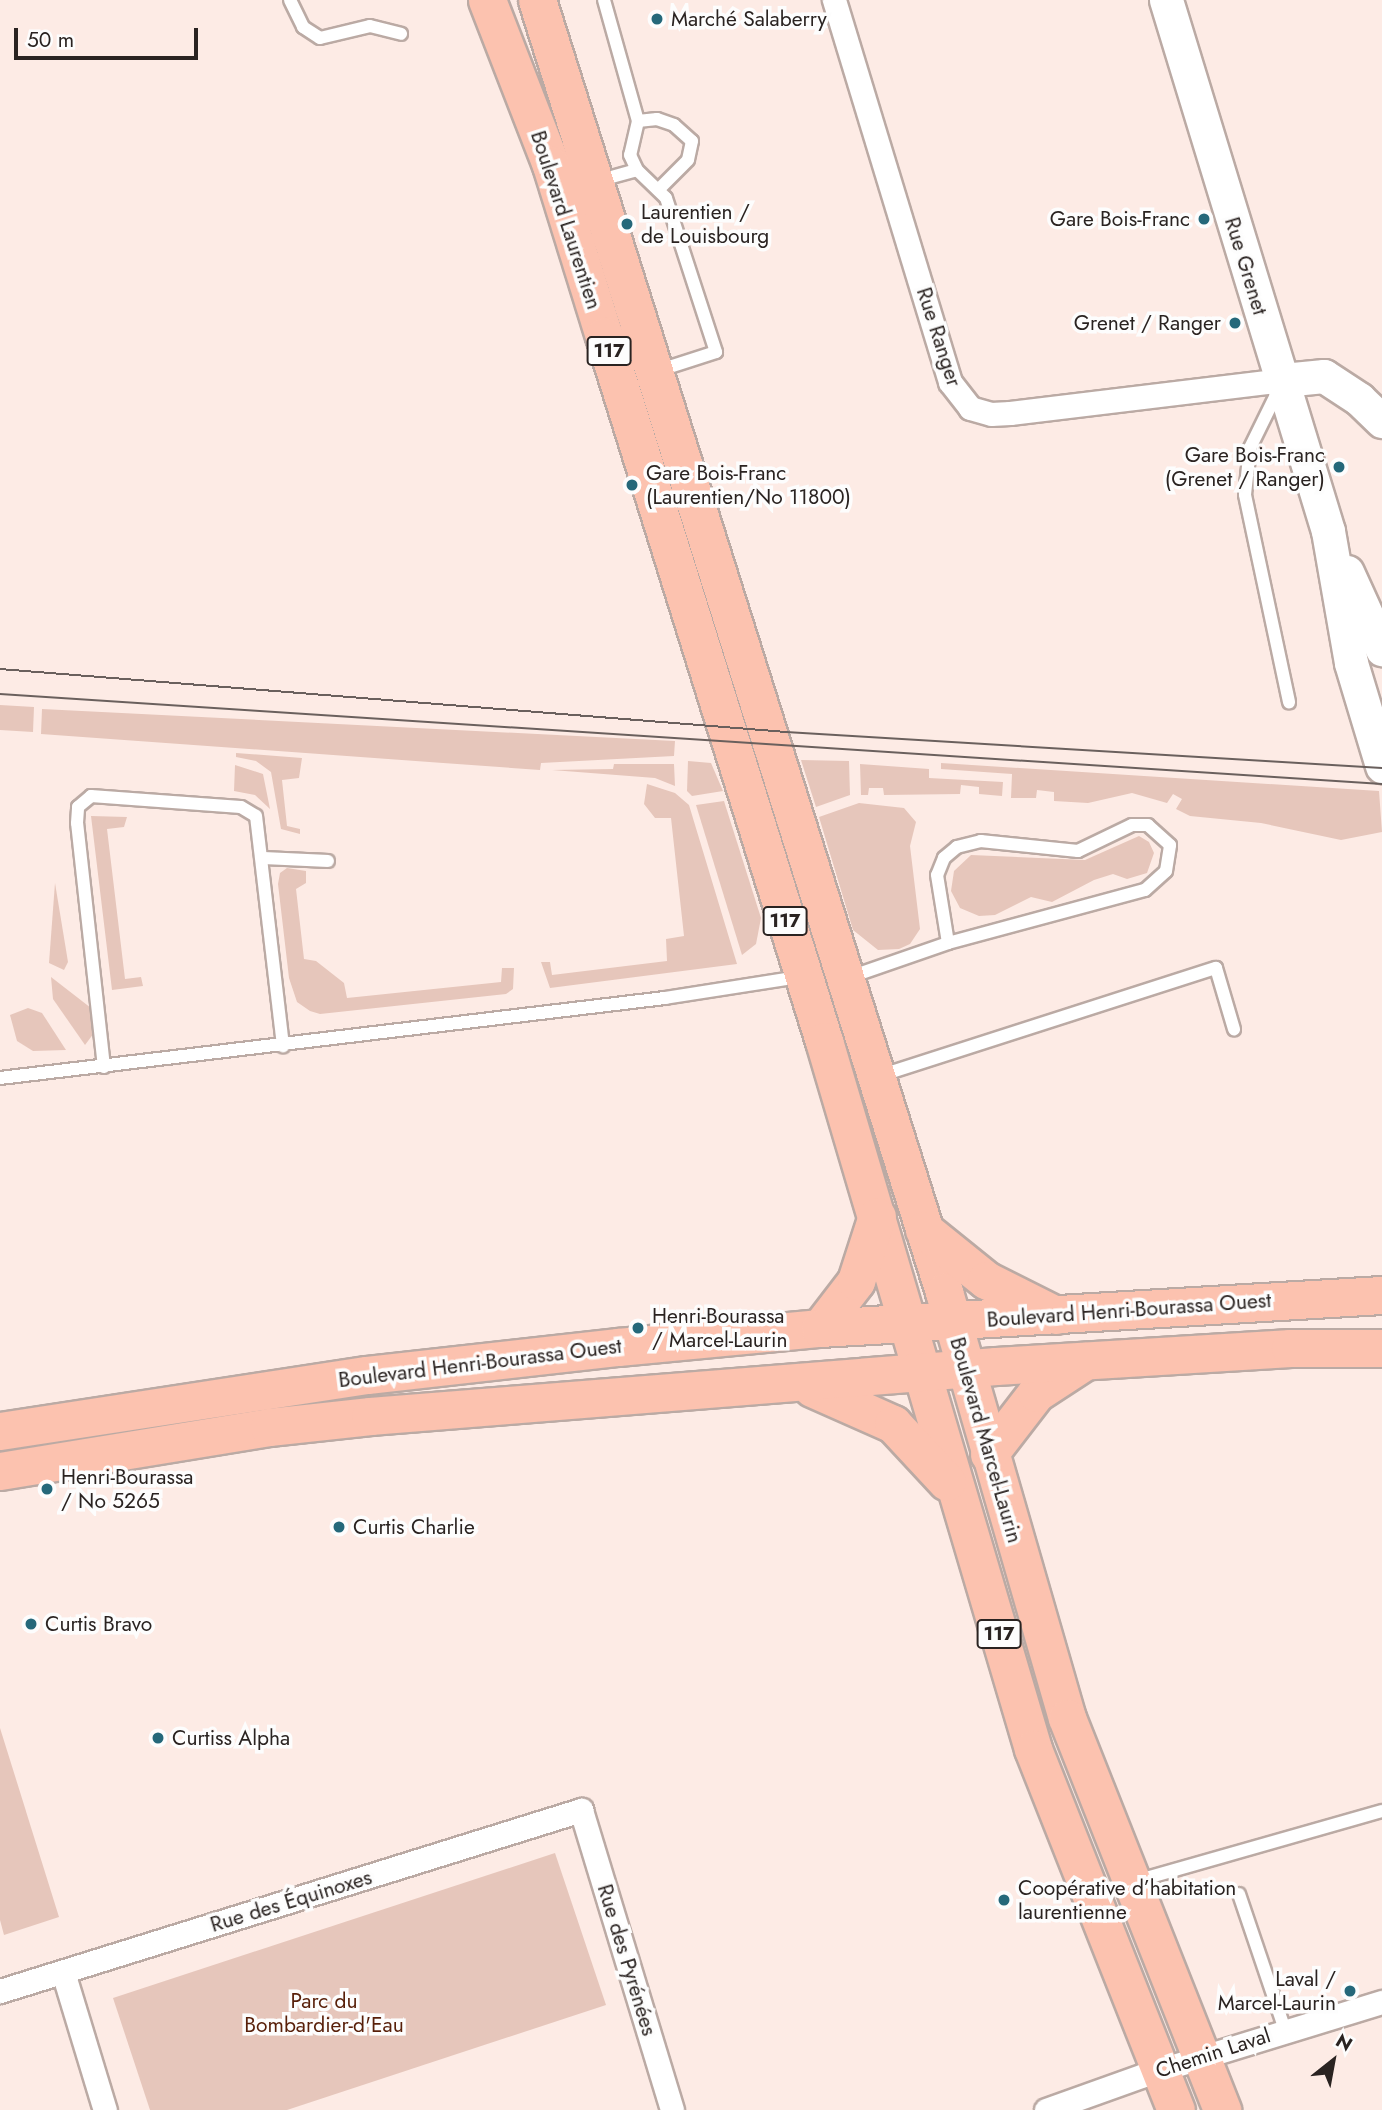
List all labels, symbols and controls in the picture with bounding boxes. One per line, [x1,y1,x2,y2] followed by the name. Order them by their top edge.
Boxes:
[671,6,827,32] place label: Marché Salaberry
[649,11,665,27] marker: Marché Salaberry
[18,14,201,58] scale bar
[27,25,74,55] text: 50 m
[525,128,607,312] street label: Boulevard Laurentien
[641,199,769,249] place label: Laurentien / de Louisbourg
[1050,206,1190,232] place label: Gare Bois-Franc
[1196,211,1212,227] marker: Gare Bois-Franc
[1219,214,1273,318] street label: Rue Grenet
[619,216,635,232] marker: Laurentien / de Louisbourg
[911,284,967,390] street label: Rue Ranger
[1074,310,1221,336] place label: Grenet / Ranger
[1227,315,1243,331] marker: Grenet / Ranger
[586,336,632,366] road number: 117
[1165,442,1325,492] place label: Gare Bois-Franc (Grenet / Ranger)
[1331,459,1347,475] marker: Gare Bois-Franc (Grenet / Ranger)
[646,460,851,510] place label: Gare Bois-Franc (Laurentien/No 11800)
[624,477,640,493] marker: Gare Bois-Franc (Laurentien/No 11800)
[762,906,808,937] road number: 117
[986,1287,1272,1333] street label: Boulevard Henri-Bourassa Ouest
[652,1303,787,1353] place label: Henri-Bourassa / Marcel-Laurin
[630,1320,646,1336] marker: Henri-Bourassa / Marcel-Laurin
[337,1333,623,1393] street label: Boulevard Henri-Bourassa Ouest
[945,1334,1027,1546] street label: Boulevard Marcel-Laurin
[61,1464,193,1514] place label: Henri-Bourassa / No 5265
[39,1481,55,1497] marker: Henri-Bourassa / No 5265
[353,1514,475,1540] place label: Curtis Charlie
[331,1519,347,1535] marker: Curtis Charlie
[45,1611,152,1637] place label: Curtis Bravo
[23,1616,39,1632] marker: Curtis Bravo
[976,1618,1022,1650] road number: 117
[172,1725,290,1751] place label: Curtiss Alpha
[150,1730,166,1746] marker: Curtiss Alpha
[207,1864,375,1938] street label: Rue des Équinoxes
[1018,1875,1236,1925] place label: Coopérative d’habitation laurentienne
[592,1881,662,2039] street label: Rue des Pyrénées
[996,1892,1012,1908] marker: Coopérative d’habitation laurentienne
[1218,1966,1336,2016] place label: Laval / Marcel-Laurin
[1342,1983,1358,1999] marker: Laval / Marcel-Laurin
[244,1988,404,2038] park label: Parc du Bombardier-d'Eau
[1153,2023,1273,2083] street label: Chemin Laval
[1298,2026,1368,2096] north arrow
[1331,2027,1357,2058] text: N

